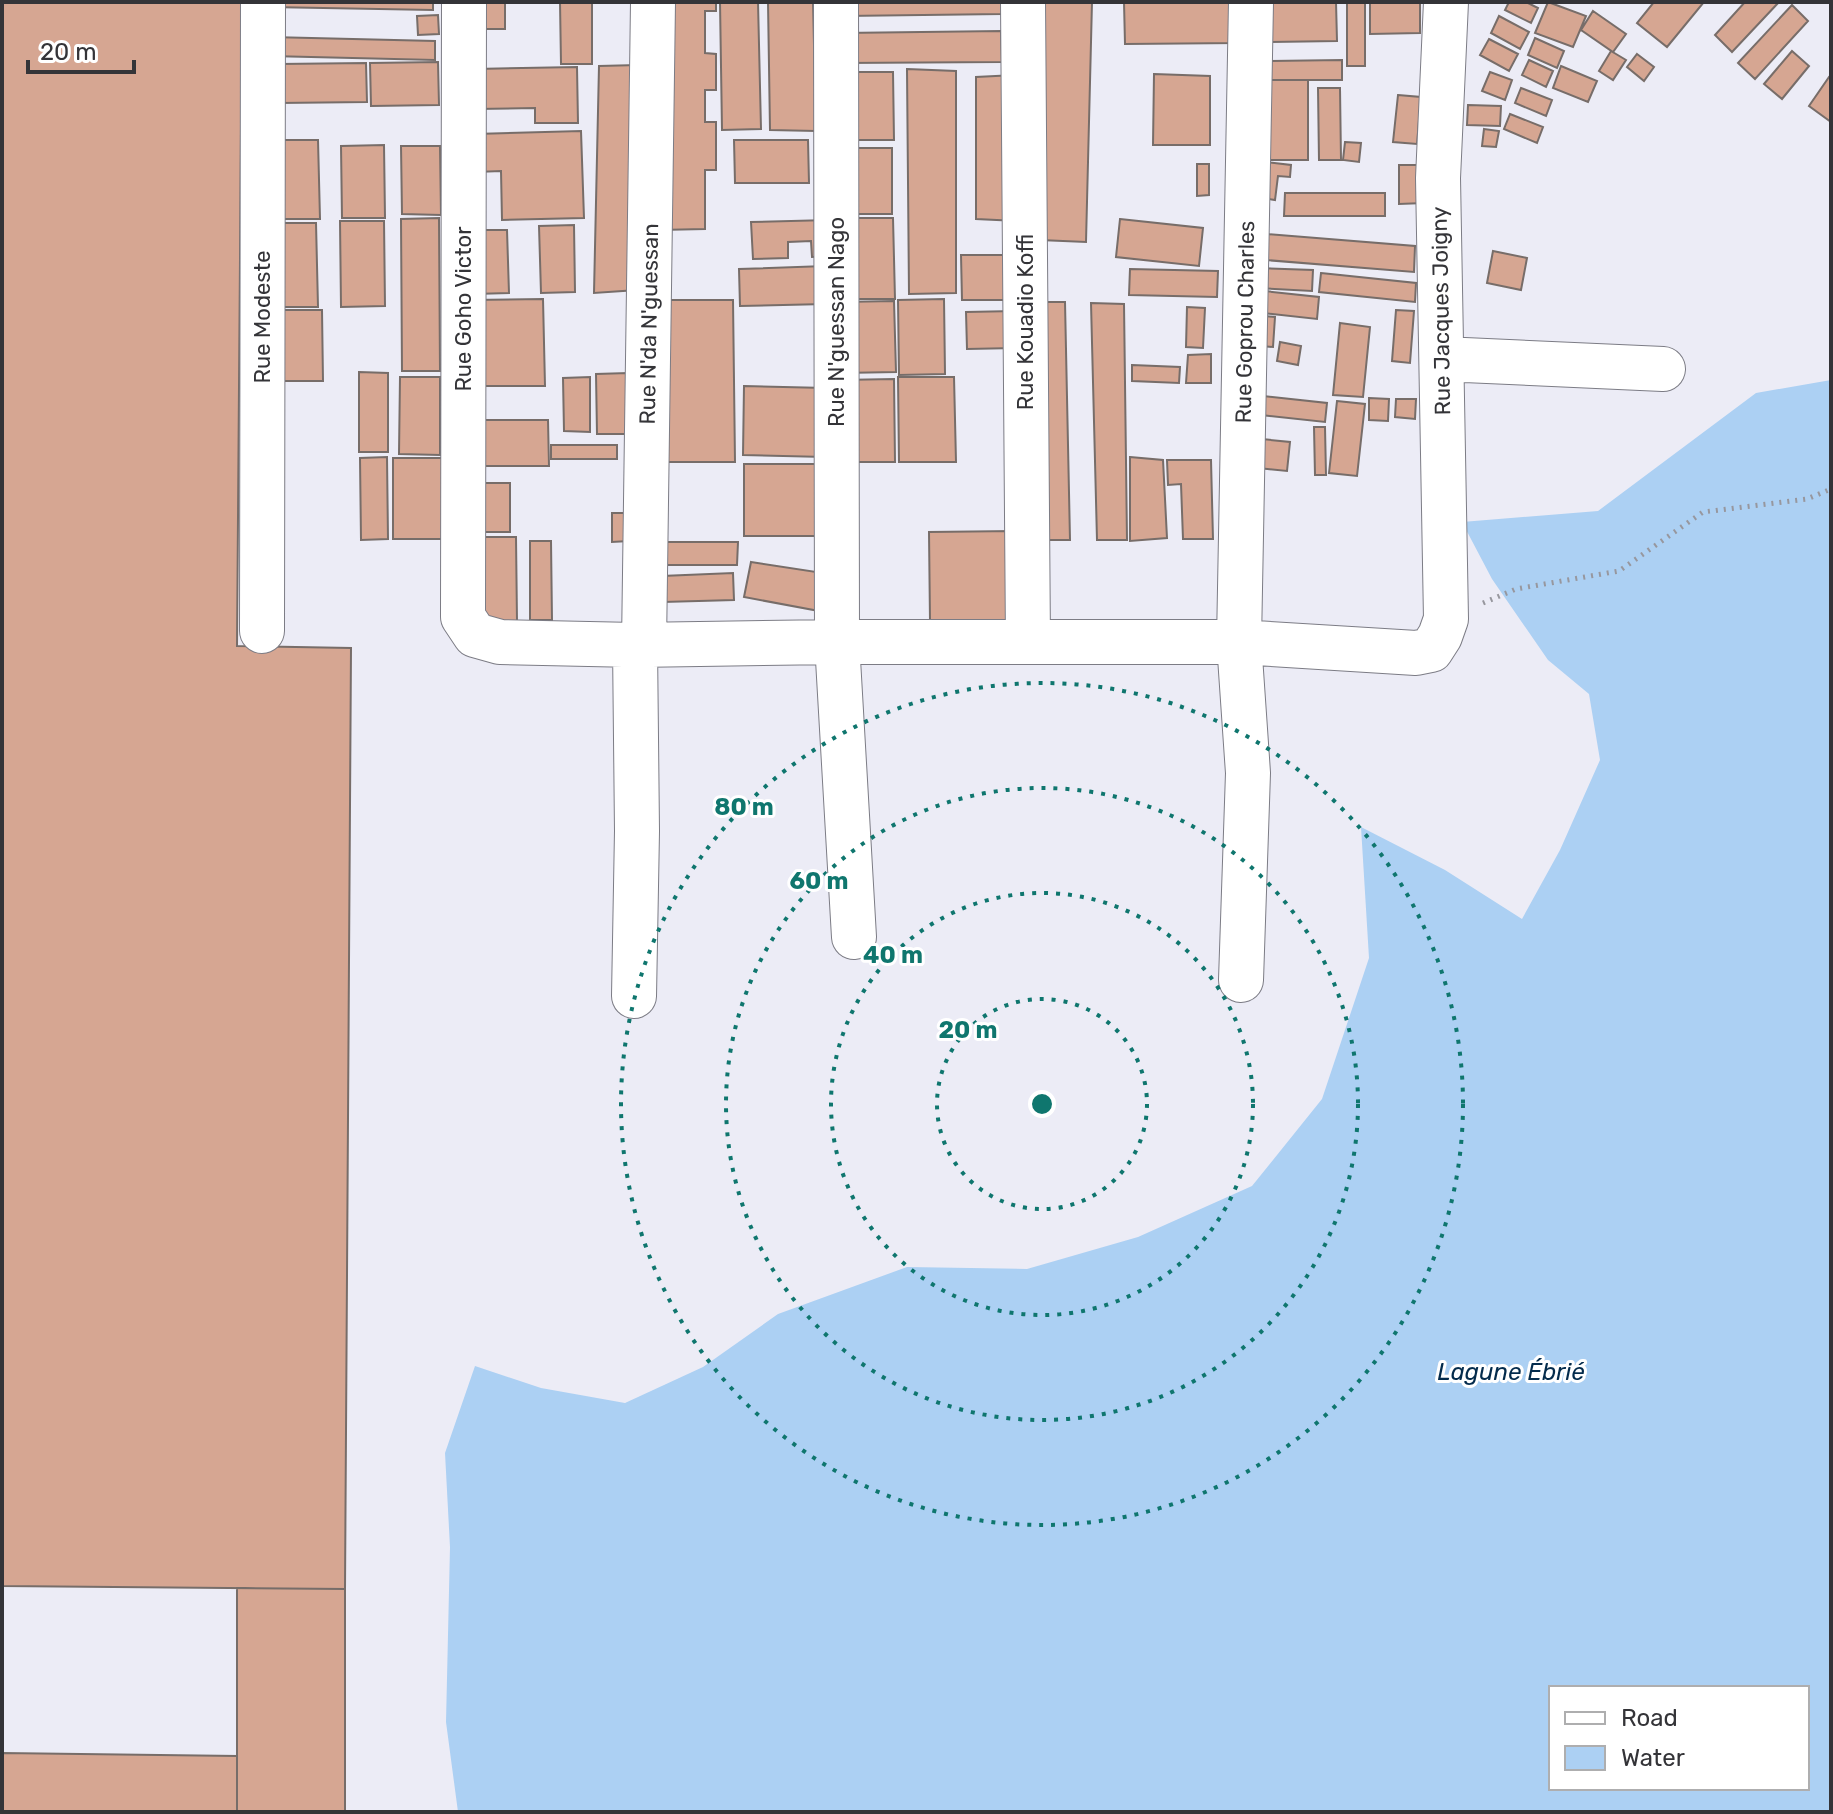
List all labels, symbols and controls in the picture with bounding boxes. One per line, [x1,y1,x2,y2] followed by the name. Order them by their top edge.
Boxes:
[28,24,134,74] scale bar
[40,38,97,66] text: 20 m
[1426,206,1456,416] street label: Rue Jacques Joigny
[823,217,850,427] street label: Rue N'guessan Nago
[1230,220,1260,424] street label: Rue Goprou Charles
[634,223,664,425] street label: Rue N'da N'guessan
[450,226,477,392] street label: Rue Goho Victor
[1012,234,1039,410] street label: Rue Kouadio Koffi
[249,251,276,384] street label: Rue Modeste
[714,793,774,821] text: 80 m
[789,867,849,895] text: 60 m
[863,941,923,969] text: 40 m
[938,1016,998,1044] text: 20 m
[1028,1090,1056,1118] centre of rings
[1437,1358,1585,1386] water label: Lagune Ébrié
[1549,1686,1809,1790] legend
[1621,1704,1678,1732] text: Road
[1621,1744,1685,1772] text: Water

